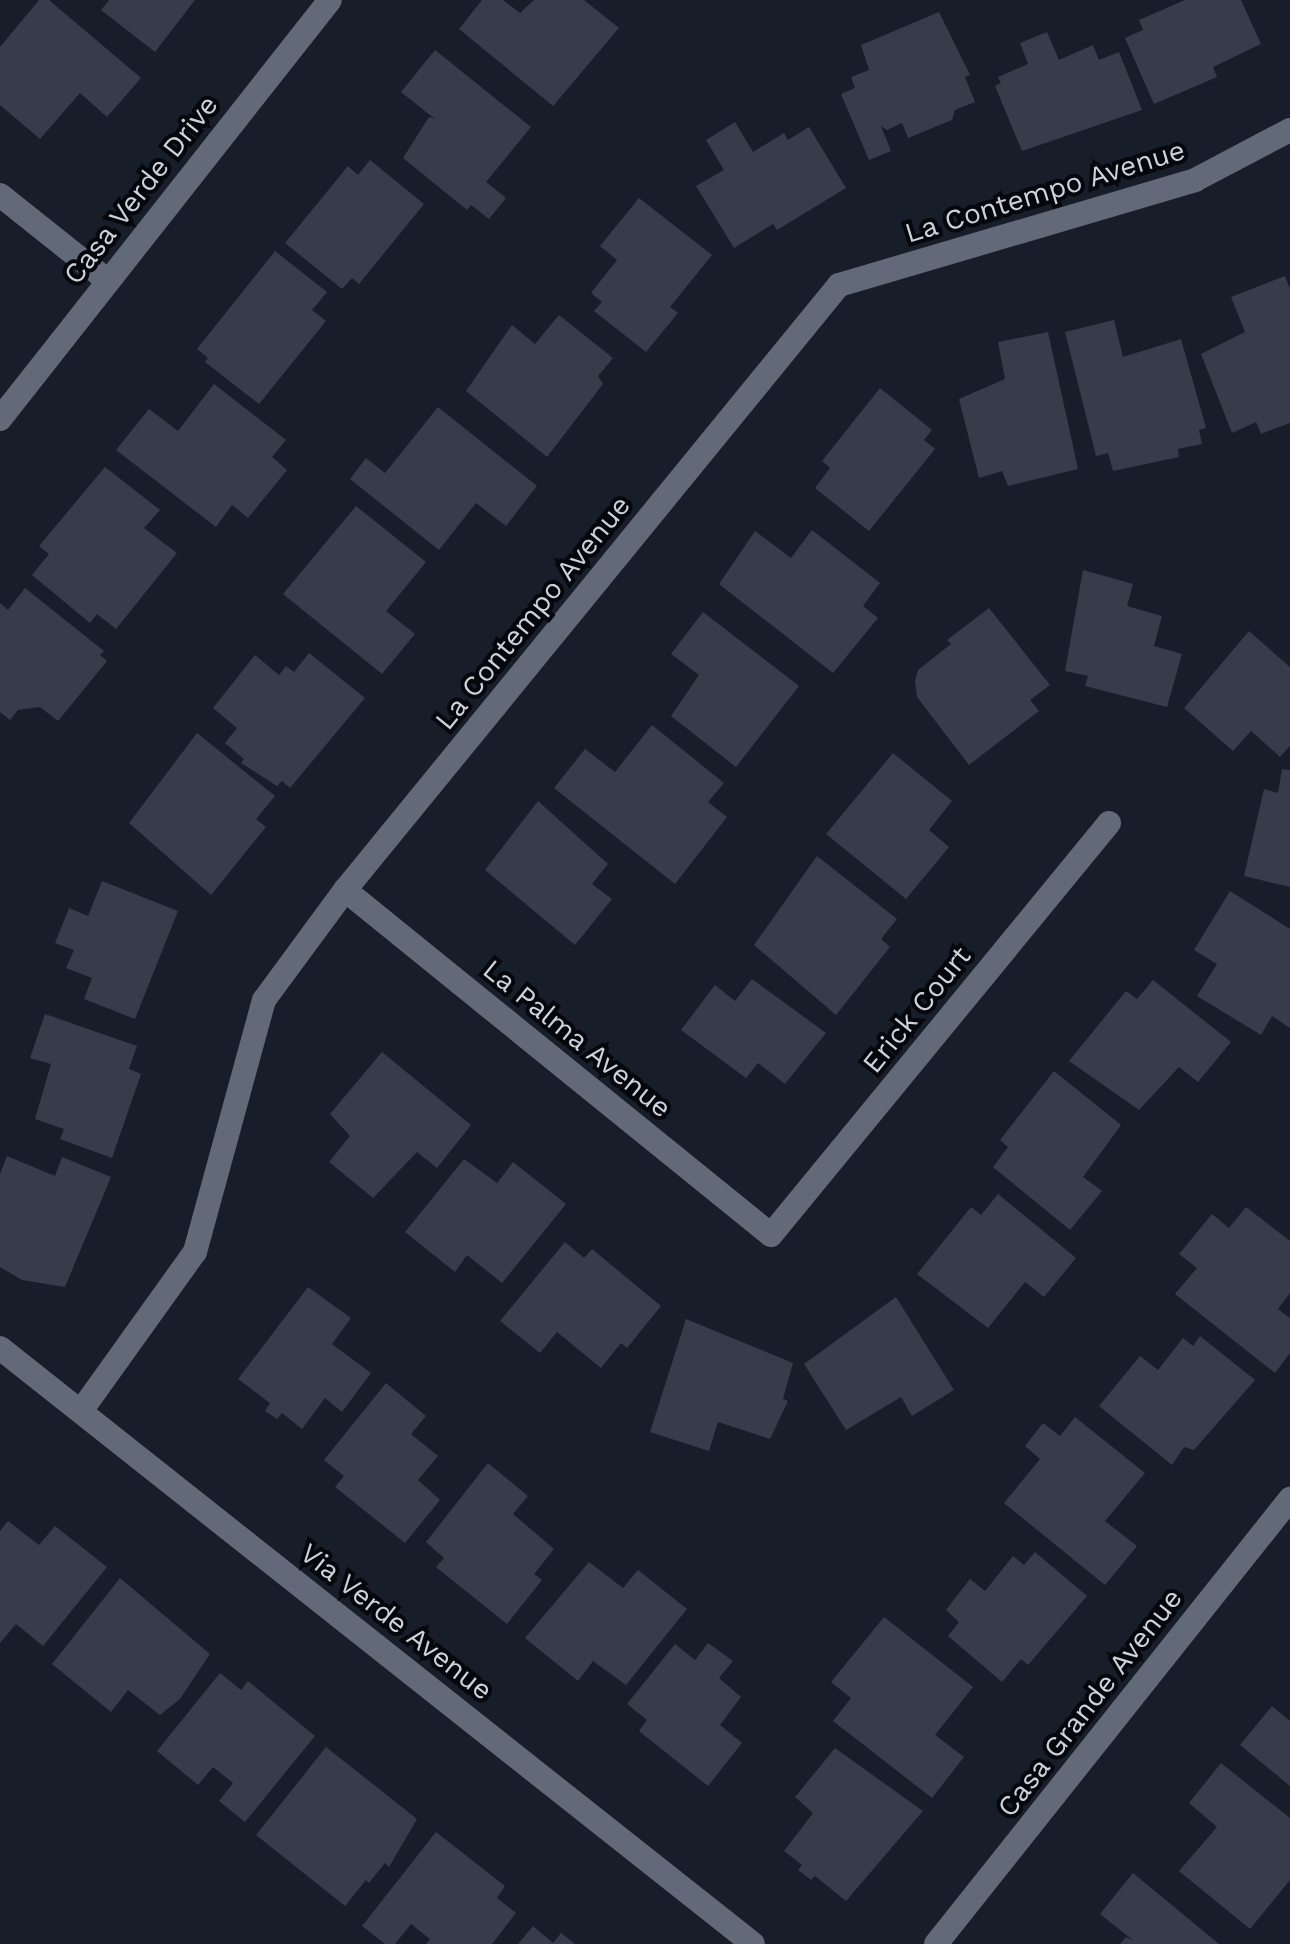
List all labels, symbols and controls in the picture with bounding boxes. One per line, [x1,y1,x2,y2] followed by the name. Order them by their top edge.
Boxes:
[56,88,226,292] street label: Casa Verde Drive
[900,133,1190,251] street label: La Contempo Avenue
[428,489,638,737] street label: La Contempo Avenue
[856,940,978,1080] street label: Erick Court
[475,952,679,1126] street label: La Palma Avenue
[292,1536,500,1708] street label: Via Verde Avenue
[990,1582,1190,1824] street label: Casa Grande Avenue

